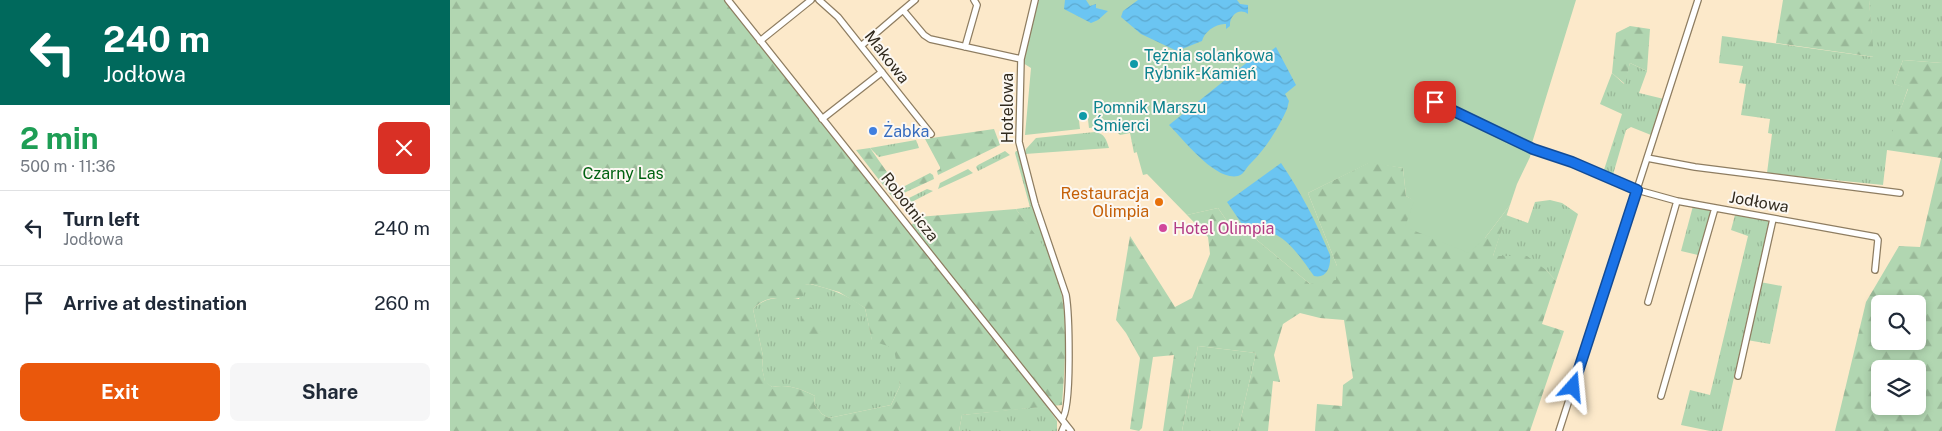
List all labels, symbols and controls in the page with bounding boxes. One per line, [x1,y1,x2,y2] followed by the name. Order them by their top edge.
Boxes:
[103,19,210,60] text: 240 m
[20,20,85,85] icon: left
[861,27,913,87] street label: Makowa
[1144,46,1274,83] place label: Tężnia solankowa Rybnik-Kamień
[1128,58,1140,70] marker: Tężnia solankowa Rybnik-Kamień
[103,61,186,87] text: Jodłowa
[998,73,1017,143] street label: Hotelowa
[1414,81,1456,123] pin
[1421,88,1449,116] icon: arrive
[1093,98,1206,135] place label: Pomnik Marszu Śmierci
[1077,110,1089,122] marker: Pomnik Marszu Śmierci
[20,120,99,156] text: 2 min
[883,121,929,141] place label: Żabka
[378,122,430,174] button: close
[867,125,879,137] marker: Żabka
[20,157,115,176] text: 500 m · 11:36
[582,164,664,183] park label: Czarny Las
[877,169,943,245] street label: Robotnicza
[1061,184,1149,221] place label: Restauracja Olimpia
[1728,187,1790,217] street label: Jodłowa
[1153,196,1165,208] marker: Restauracja Olimpia
[63,208,140,230] text: Turn left
[20,214,48,242] icon: left
[374,217,430,239] text: 240 m
[1173,219,1274,238] place label: Hotel Olimpia
[1157,222,1169,234] marker: Hotel Olimpia
[63,230,123,249] text: Jodłowa
[20,289,48,317] icon: arrive
[63,292,247,314] text: Arrive at destination
[374,292,430,314] text: 260 m
[1871,295,1926,415] map controls
[1871,295,1926,350] button: search
[1546,360,1598,412] position arrow
[1871,360,1926,415] button: layers
[20,363,220,421] button: Exit
[230,363,430,421] button: Share

